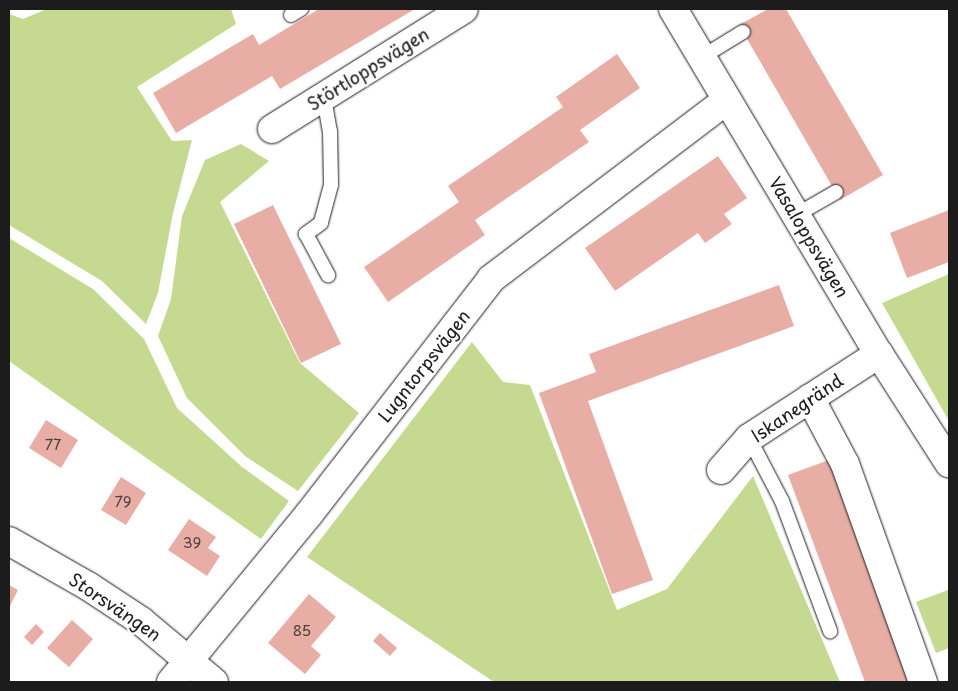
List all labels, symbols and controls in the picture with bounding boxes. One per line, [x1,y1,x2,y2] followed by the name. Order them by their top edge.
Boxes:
[303,23,433,115] street label: Störtloppsvägen
[764,173,854,301] street label: Vasaloppsvägen
[373,306,475,426] street label: Lugntorpsvägen
[747,369,847,447] street label: Iskanegränd
[45,435,61,453] house number: 77
[114,492,132,510] house number: 79
[183,533,201,551] house number: 39
[65,568,165,646] street label: Storsvängen
[293,621,311,639] house number: 85

